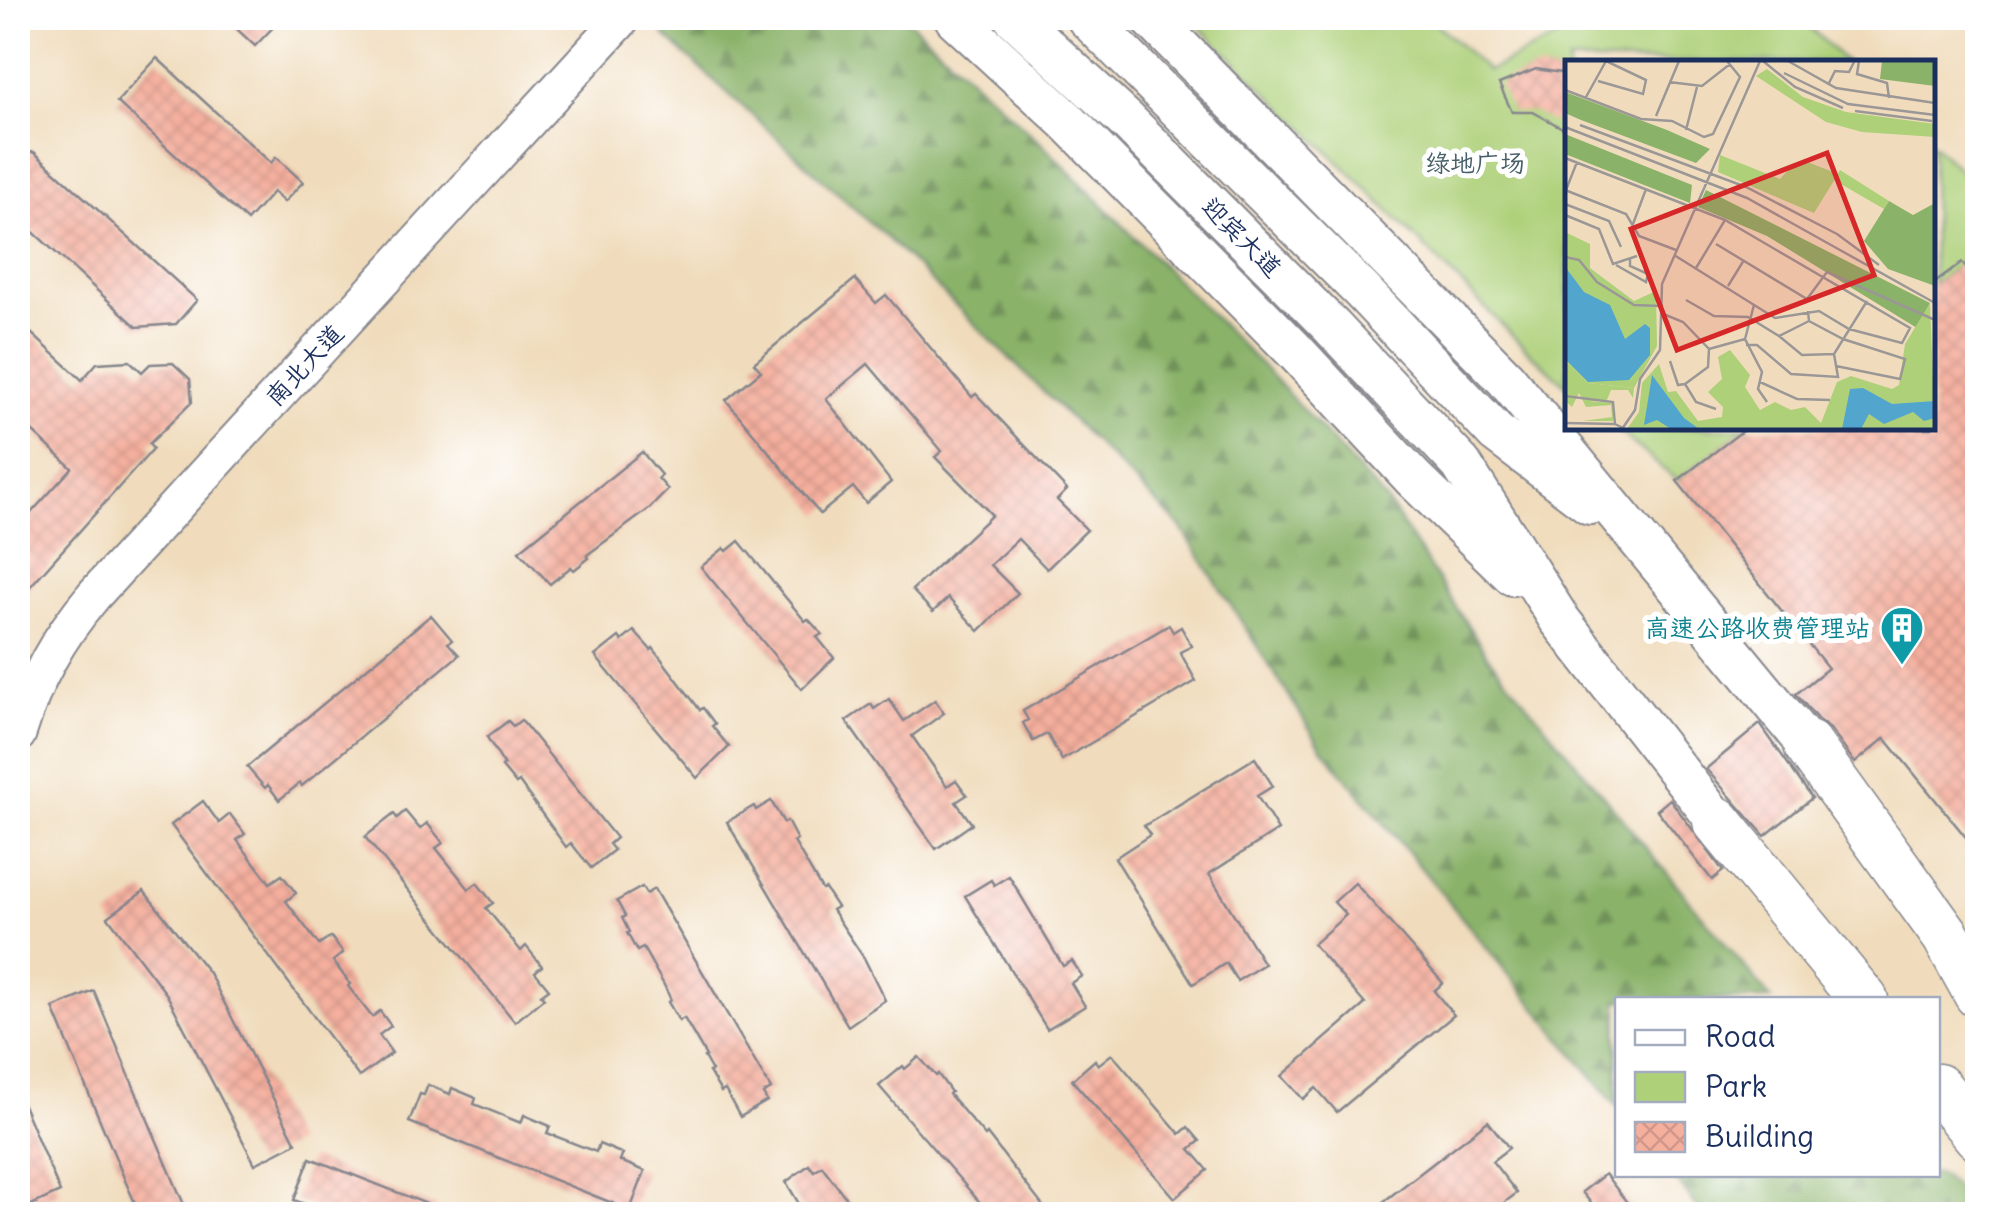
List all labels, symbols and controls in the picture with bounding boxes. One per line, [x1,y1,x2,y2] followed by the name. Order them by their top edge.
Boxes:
[1565,60,1935,430] inset map
[1425,147,1525,179] park label: 绿地广场
[1195,190,1289,284] street label: 迎宾大道
[258,318,350,412] street label: 南北大道
[1879,605,1925,666] building icon: 高速公路收费管理站
[1645,612,1870,644] place label: 高速公路收费管理站
[1615,997,1940,1177] legend
[1705,1017,1775,1055] text: Road
[1705,1067,1767,1105] text: Park
[1705,1117,1814,1155] text: Building

